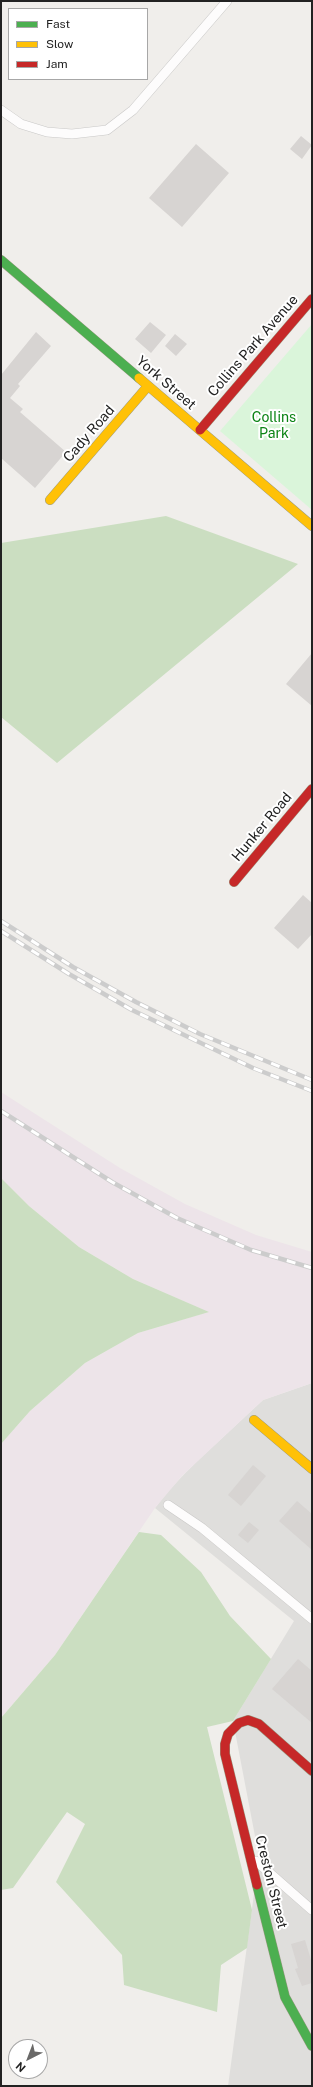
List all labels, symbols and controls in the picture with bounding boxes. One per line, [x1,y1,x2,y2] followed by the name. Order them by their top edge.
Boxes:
[8,8,148,80] legend
[46,17,70,31] text: Fast
[46,37,73,51] text: Slow
[46,57,68,71] text: Jam
[204,292,302,400] street label: Collins Park Avenue
[133,353,199,413] street label: York Street
[60,402,118,466] street label: Cady Road
[252,410,296,442] park label: Collins Park
[228,789,296,865] street label: Hunker Road
[251,1834,291,1930] street label: Creston Street
[8,2039,48,2079] north arrow
[13,2060,28,2075] text: N

